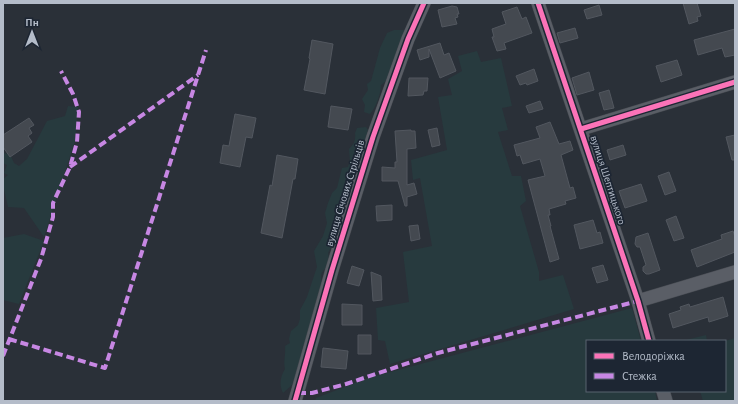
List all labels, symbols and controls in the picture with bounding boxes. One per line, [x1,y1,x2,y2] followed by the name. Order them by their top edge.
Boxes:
[12,12,52,52] north arrow
[25,17,39,28] text: Пн
[588,134,628,226] street label: вулиця Шептицького
[324,138,366,248] street label: вулиця Січових Стрільців
[586,340,726,392] legend
[622,350,685,362] text: Велодоріжка
[622,370,657,382] text: Стежка

